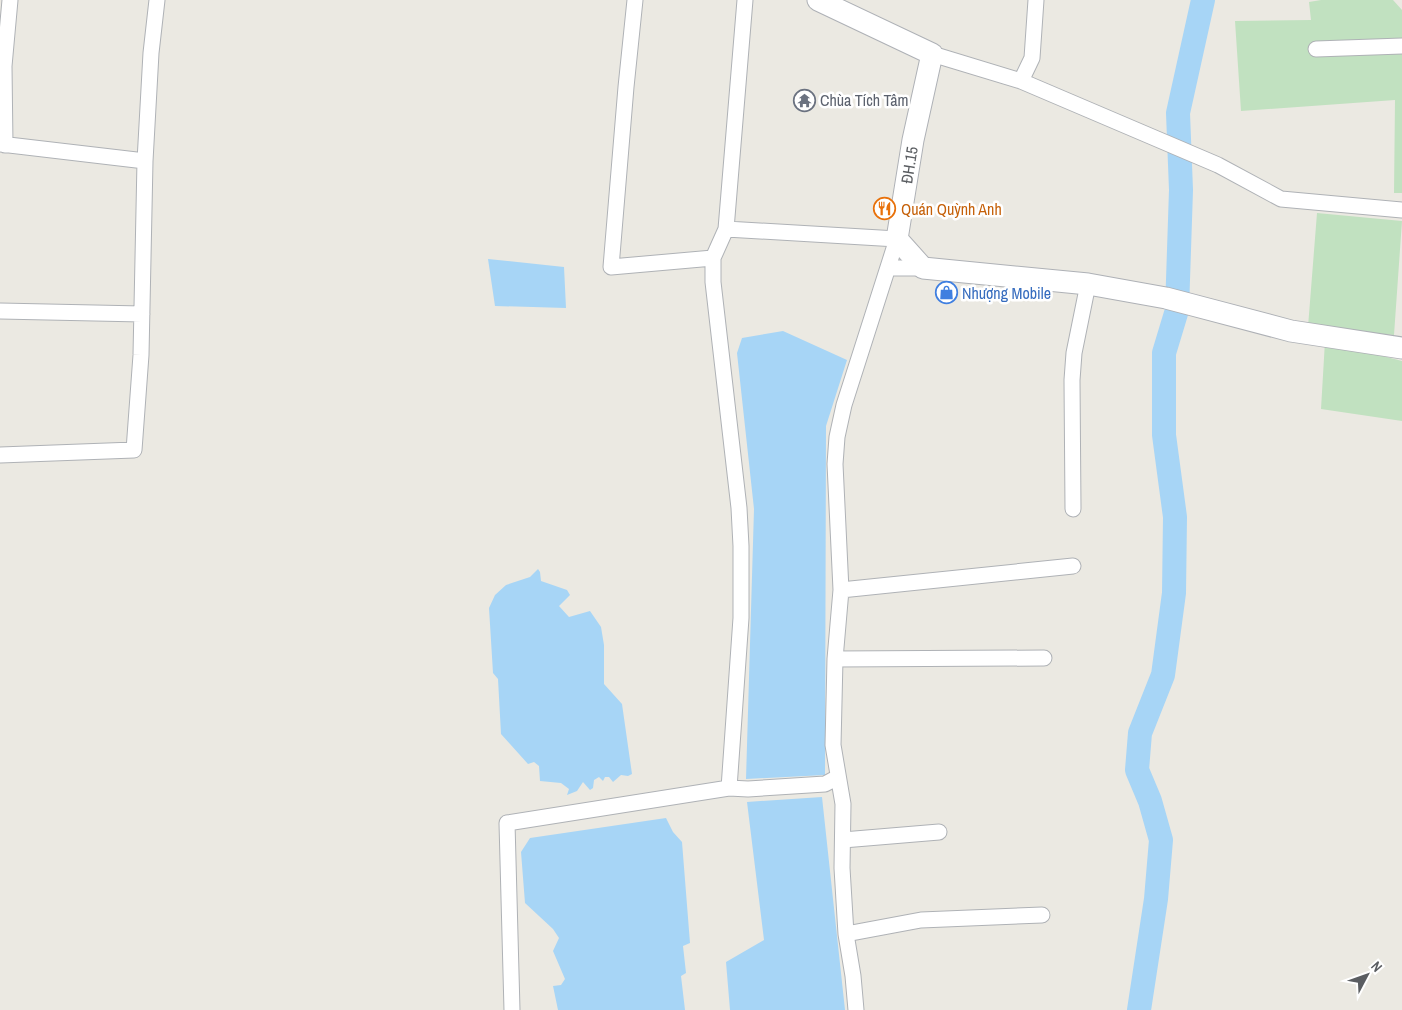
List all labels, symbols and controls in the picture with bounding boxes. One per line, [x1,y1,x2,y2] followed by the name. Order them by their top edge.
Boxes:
[792,88,816,112] temple icon: Chùa Tích Tâm
[820,89,908,111] place label: Chùa Tích Tâm
[895,145,923,185] street label: ĐH.15
[873,197,897,221] restaurant icon: Quán Quỳnh Anh
[901,198,1002,220] place label: Quán Quỳnh Anh
[934,281,958,305] shop icon: Nhượng Mobile
[962,282,1051,304] place label: Nhượng Mobile
[1342,950,1392,1000] north arrow
[1367,957,1386,976] text: N

